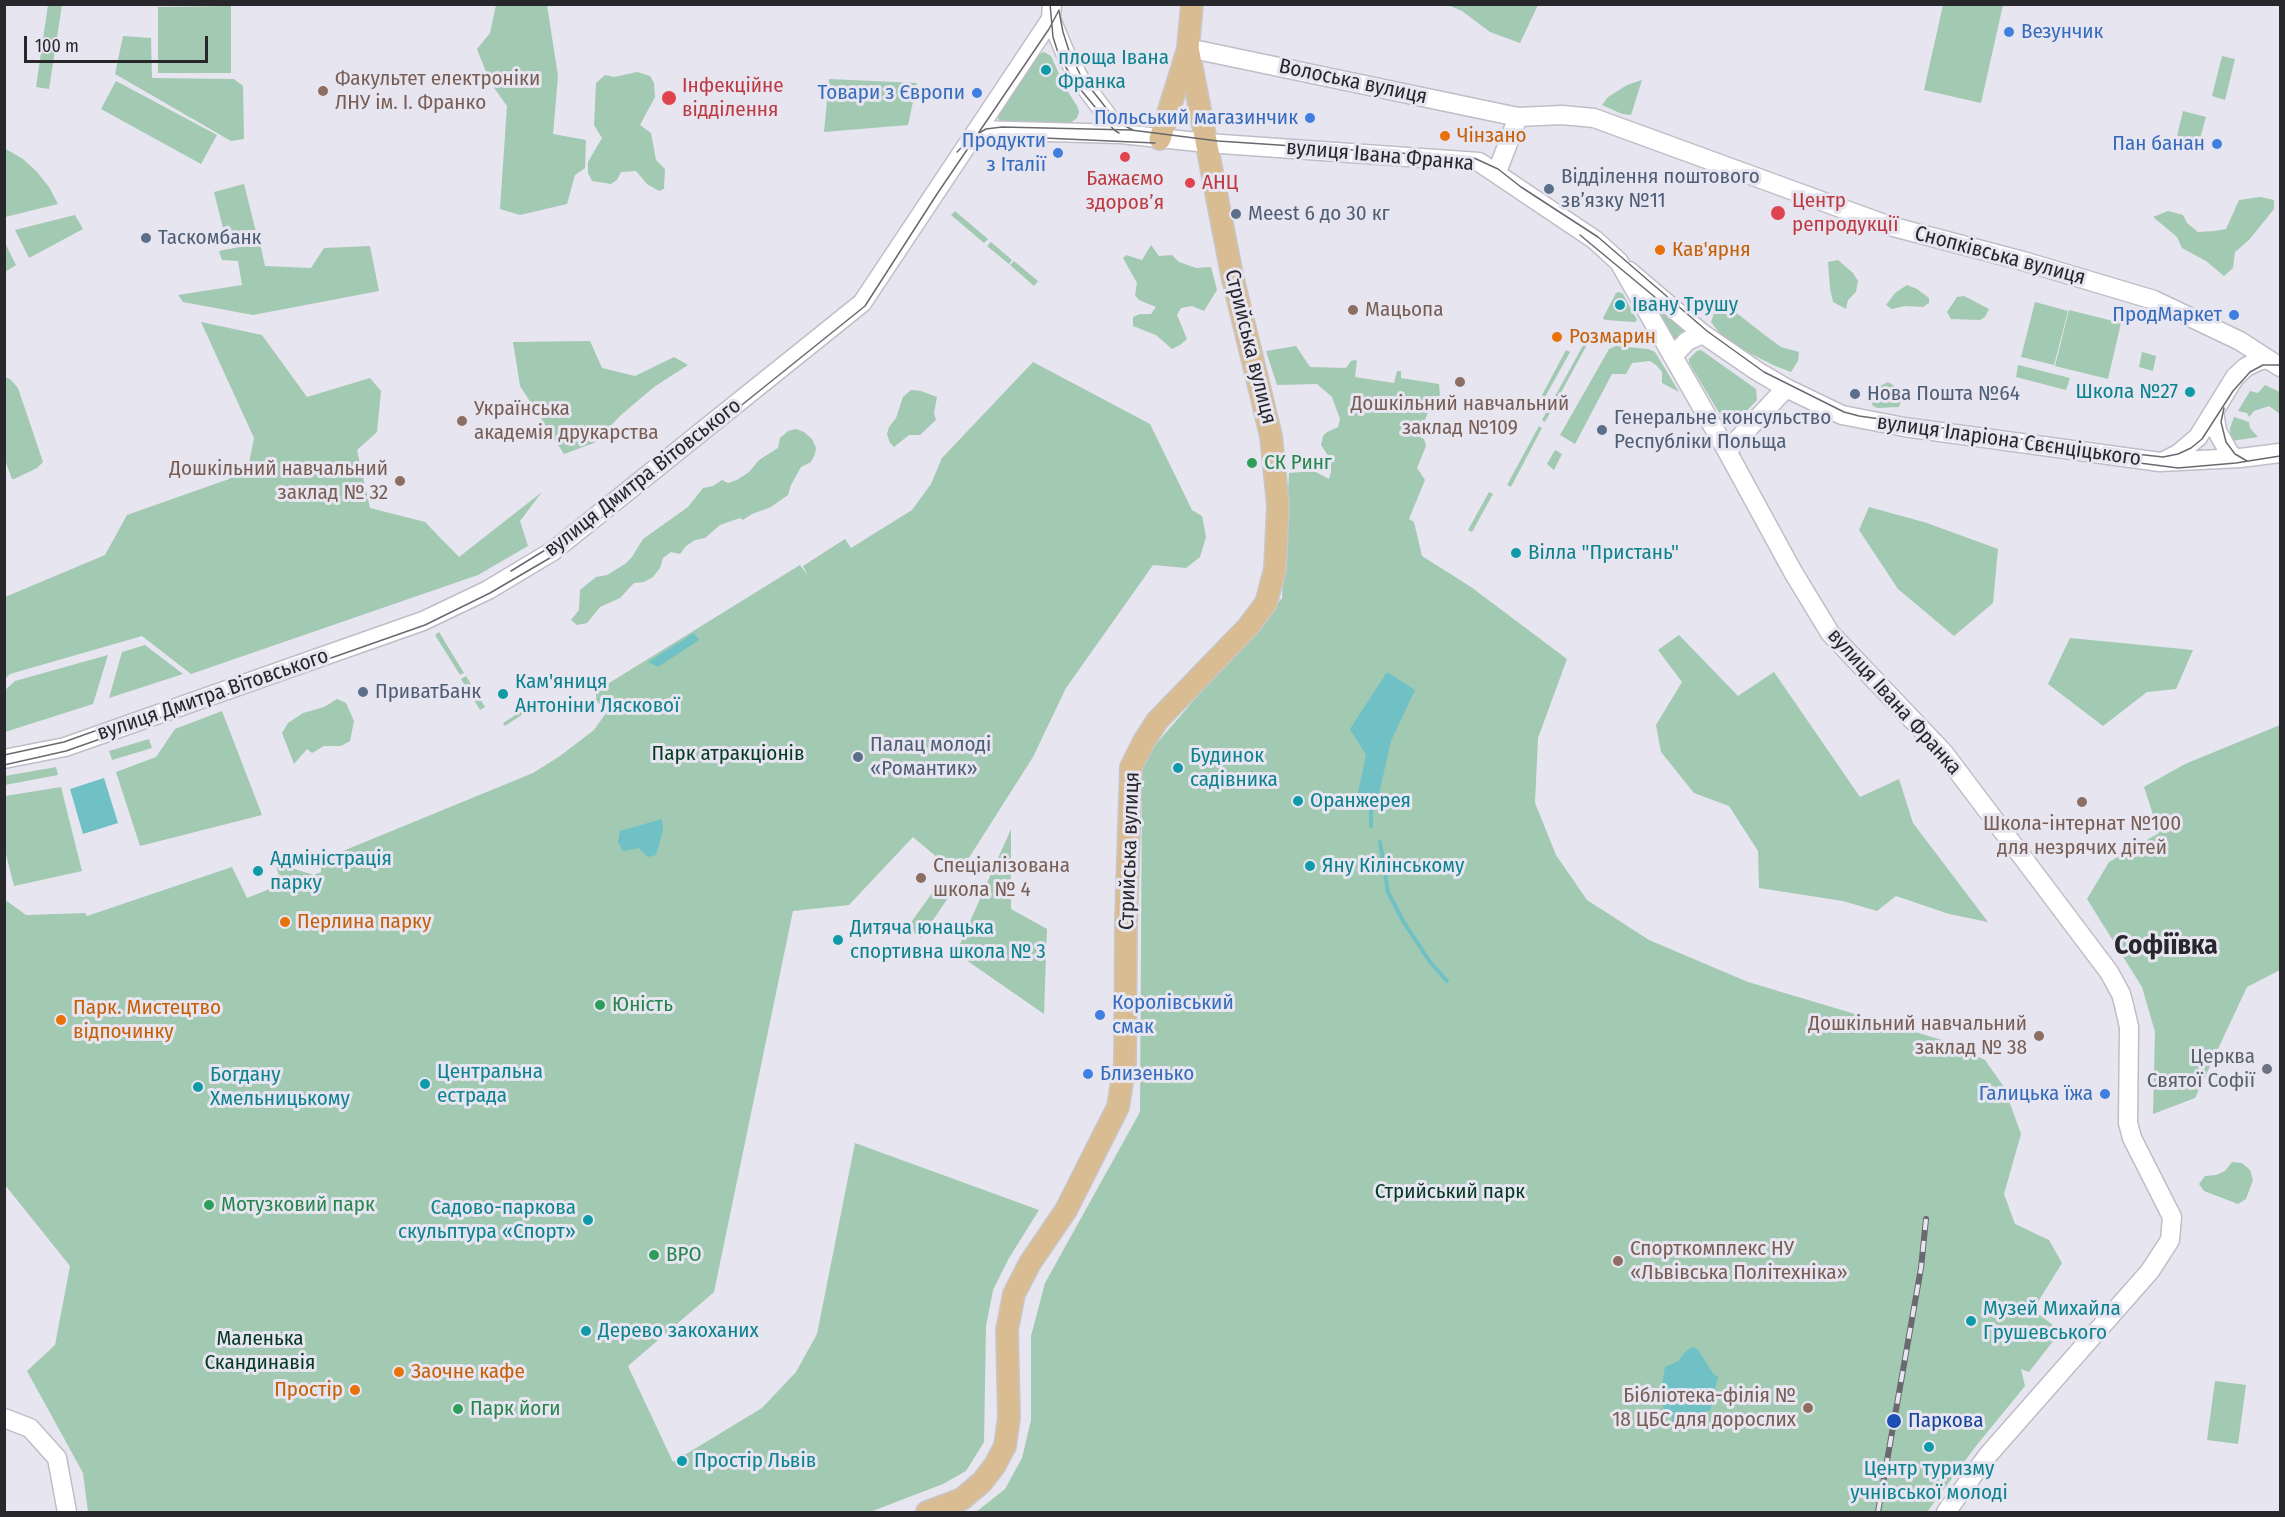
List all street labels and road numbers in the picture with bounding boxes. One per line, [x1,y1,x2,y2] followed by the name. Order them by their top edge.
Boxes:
[1277,54,1429,110] street label: Волоська вулиця
[1285,135,1475,177] street label: вулиця Івана Франка
[1912,221,2088,291] street label: Снопківська вулиця
[1219,267,1281,427] street label: Стрийська вулиця
[540,393,746,563] street label: вулиця Дмитра Вітовського
[1875,410,2143,472] street label: вулиця Іларіона Свєнціцького
[1822,624,1966,780] street label: вулиця Івана Франка
[94,644,332,746] street label: вулиця Дмитра Вітовського
[1115,771,1145,931] street label: Стрийська вулиця

